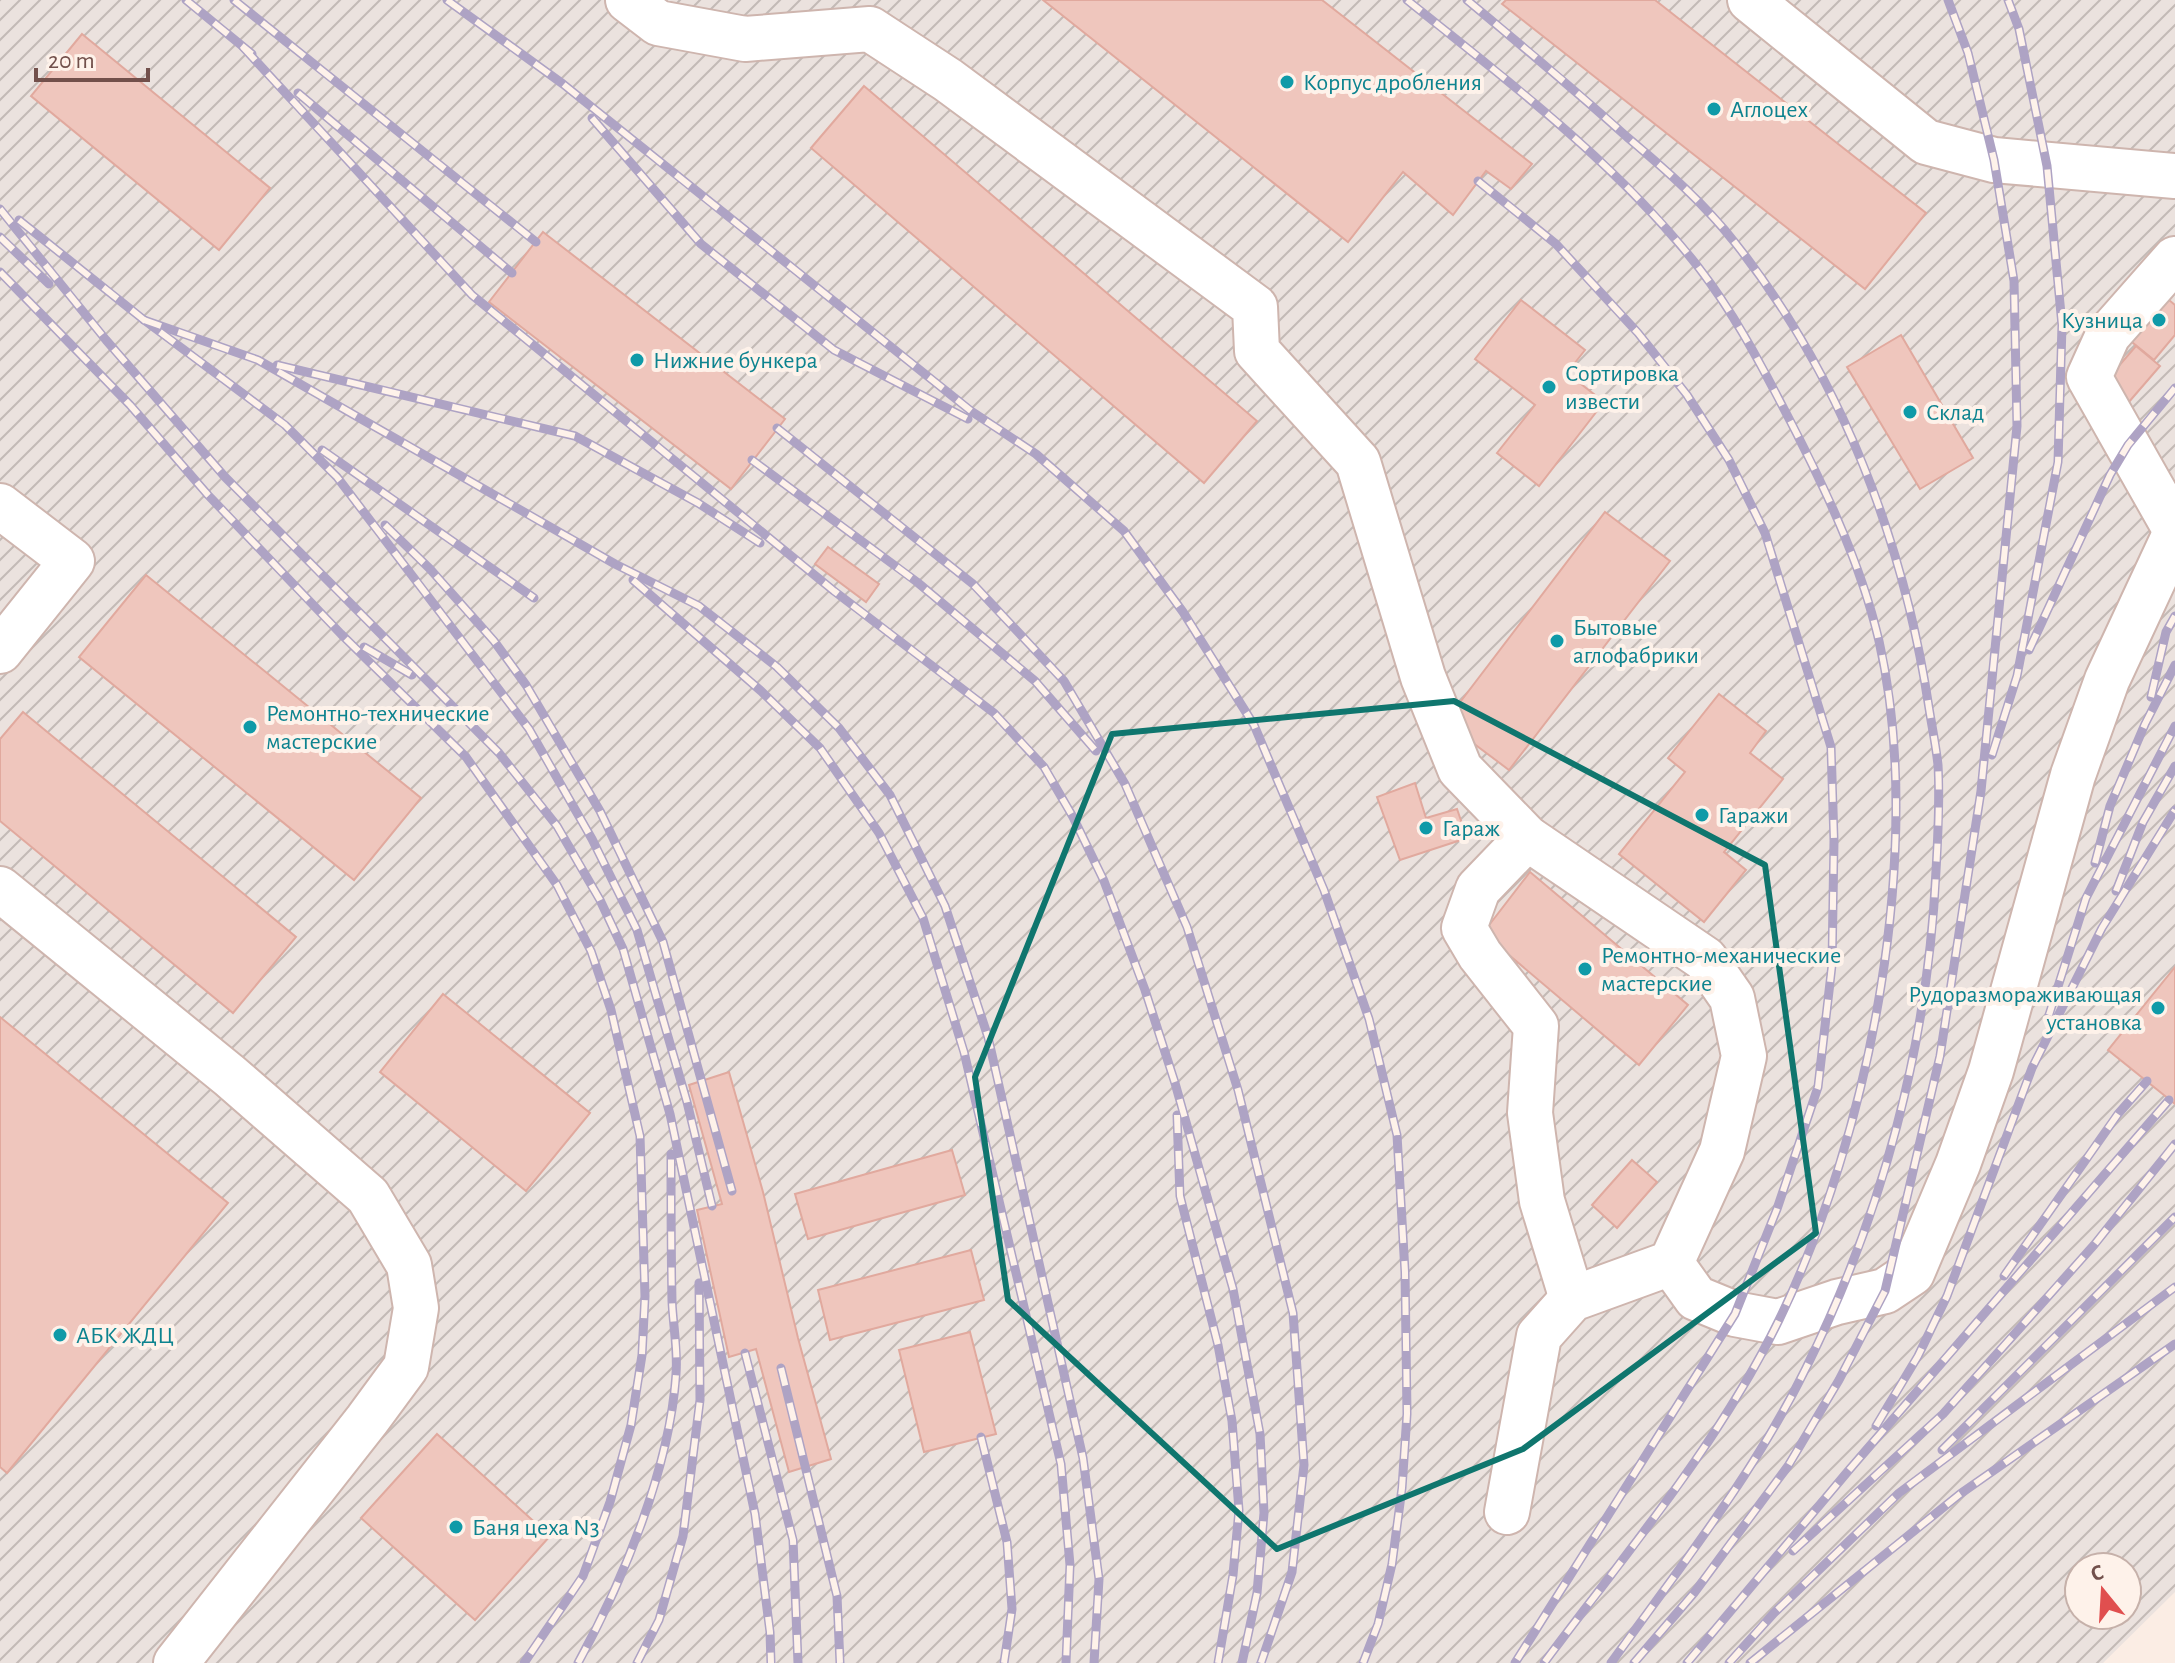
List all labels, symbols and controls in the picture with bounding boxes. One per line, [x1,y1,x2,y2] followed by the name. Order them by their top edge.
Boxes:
[36,32,148,82] scale bar
[48,49,95,73] text: 20 m
[1303,71,1482,95] place label: Корпус дробления
[1278,73,1296,91] marker: Корпус дробления
[1730,98,1808,122] place label: Аглоцех
[1705,100,1723,118] marker: Аглоцех
[2061,309,2143,333] place label: Кузница
[2150,311,2168,329] marker: Кузница
[653,349,818,373] place label: Нижние бункера
[628,351,646,369] marker: Нижние бункера
[1565,362,1679,414] place label: Сортировка извести
[1540,378,1558,396] marker: Сортировка извести
[1926,401,1984,425] place label: Склад
[1901,403,1919,421] marker: Склад
[1573,616,1699,668] place label: Бытовые аглофабрики
[1548,632,1566,650] marker: Бытовые аглофабрики
[266,702,490,754] place label: Ремонтно-технические мастерские
[241,718,259,736] marker: Ремонтно-технические мастерские
[1718,804,1789,828] place label: Гаражи
[1693,806,1711,824] marker: Гаражи
[1442,817,1500,841] place label: Гараж
[1417,819,1435,837] marker: Гараж
[1601,944,1841,996] place label: Ремонтно-механические мастерские
[1576,960,1594,978] marker: Ремонтно-механические мастерские
[1908,983,2142,1035] place label: Рудоразмораживающая установка
[2149,999,2167,1017] marker: Рудоразмораживающая установка
[76,1324,174,1348] place label: АБК ЖДЦ
[51,1326,69,1344] marker: АБК ЖДЦ
[472,1516,600,1540] place label: Баня цеха N3
[447,1518,465,1536] marker: Баня цеха N3
[2063,1551,2143,1631] north arrow
[2088,1561,2106,1585] text: С

